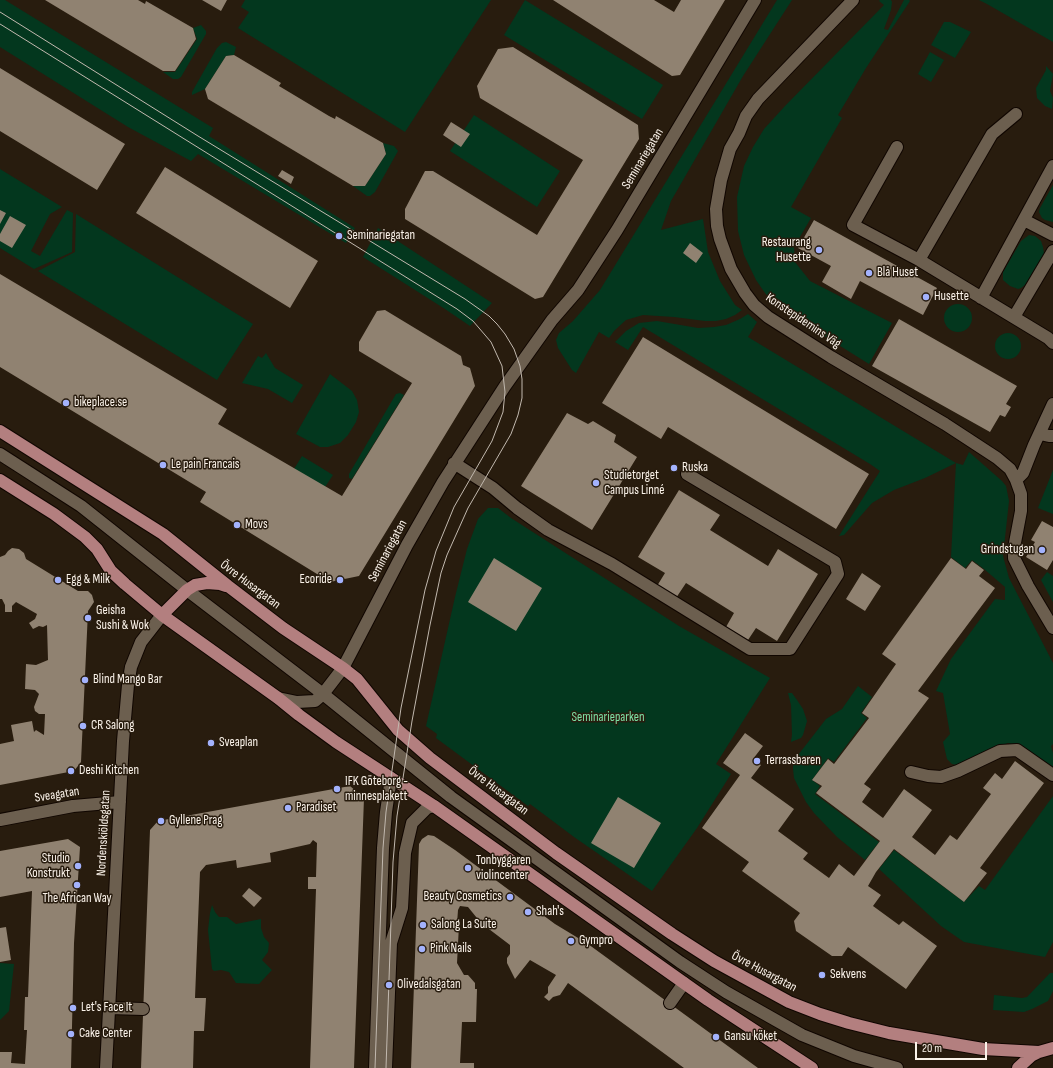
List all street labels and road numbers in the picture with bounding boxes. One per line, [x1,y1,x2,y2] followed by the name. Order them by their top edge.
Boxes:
[619,126,667,192] street label: Seminariegatan
[762,290,844,352] street label: Konstepidemins Väg
[365,517,411,585] street label: Seminariegatan
[217,557,283,613] street label: Övre Husargatan
[465,763,531,819] street label: Övre Husargatan
[33,784,81,806] street label: Sveagatan
[94,790,114,876] street label: Nordenskiöldsgatan
[729,948,799,996] street label: Övre Husargatan

